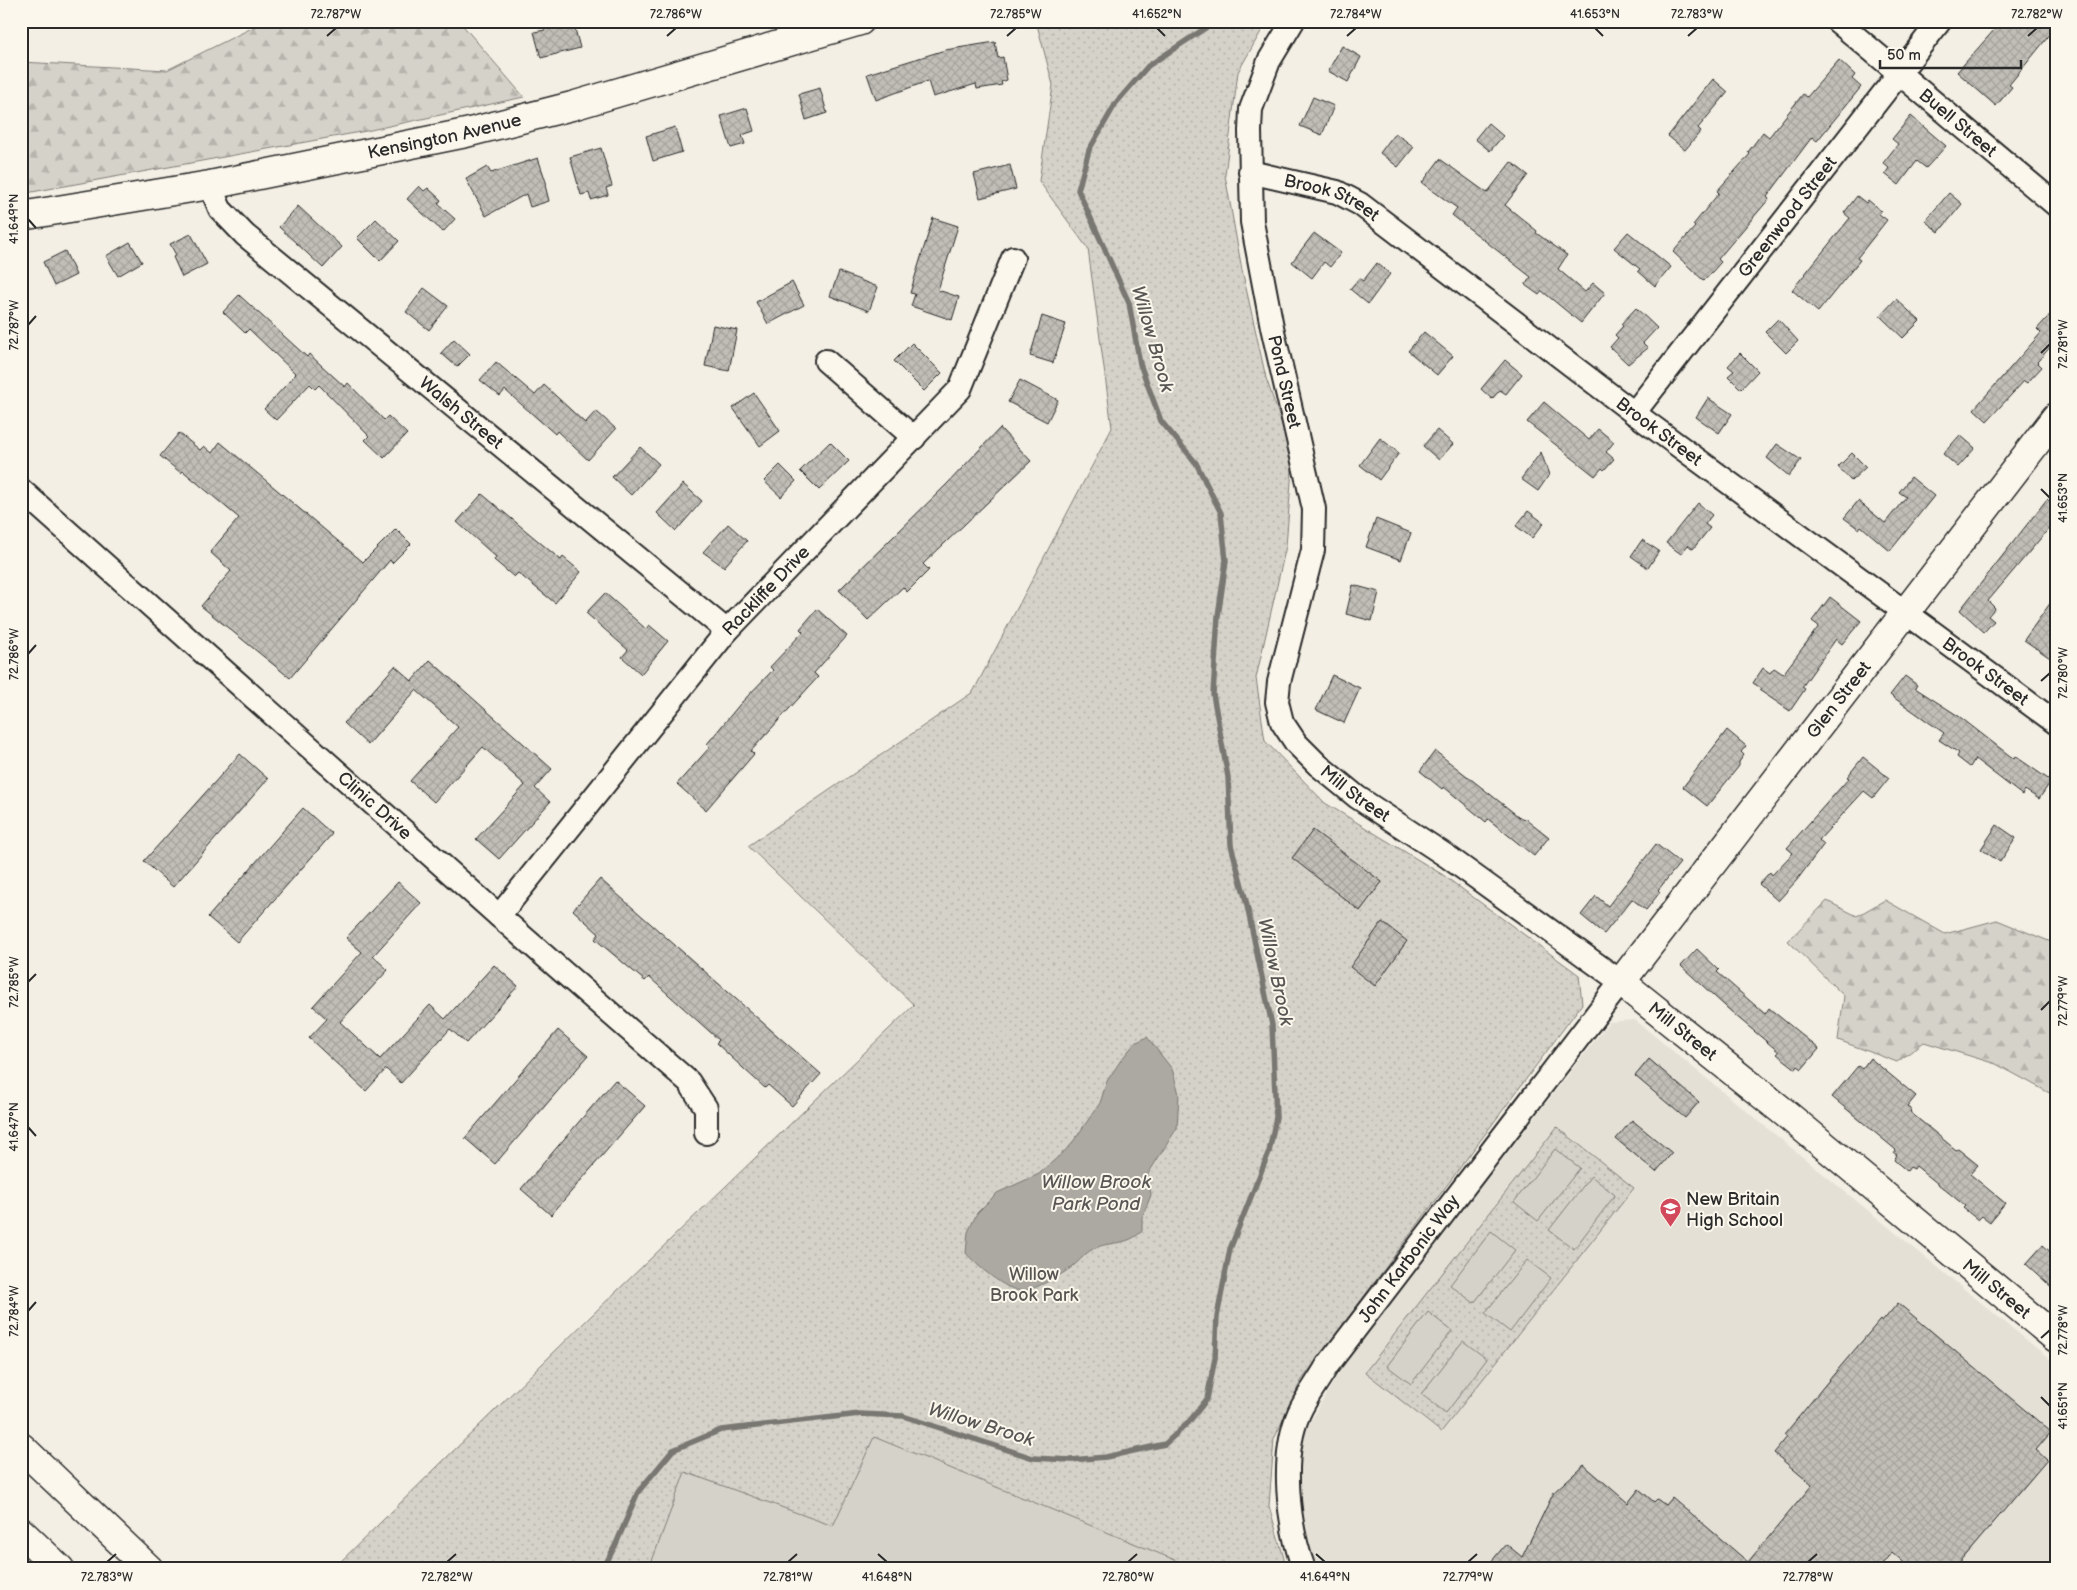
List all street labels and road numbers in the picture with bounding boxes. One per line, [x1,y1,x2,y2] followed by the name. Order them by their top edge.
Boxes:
[1915,84,2001,162] street label: Buell Street
[366,109,524,163] street label: Kensington Avenue
[1733,152,1841,281] street label: Greenwood Street
[1282,170,1384,226] street label: Brook Street
[1264,333,1306,431] street label: Pond Street
[415,372,508,454] street label: Walsh Street
[1612,393,1707,470] street label: Brook Street
[718,541,814,640] street label: Rackliffe Drive
[1938,633,2033,710] street label: Brook Street
[1802,657,1876,743] street label: Glen Street
[1316,761,1394,827] street label: Mill Street
[333,767,417,844] street label: Clinic Drive
[1644,998,1722,1065] street label: Mill Street
[1354,1190,1464,1327] street label: John Karbonic Way
[1958,1255,2035,1323] street label: Mill Street

